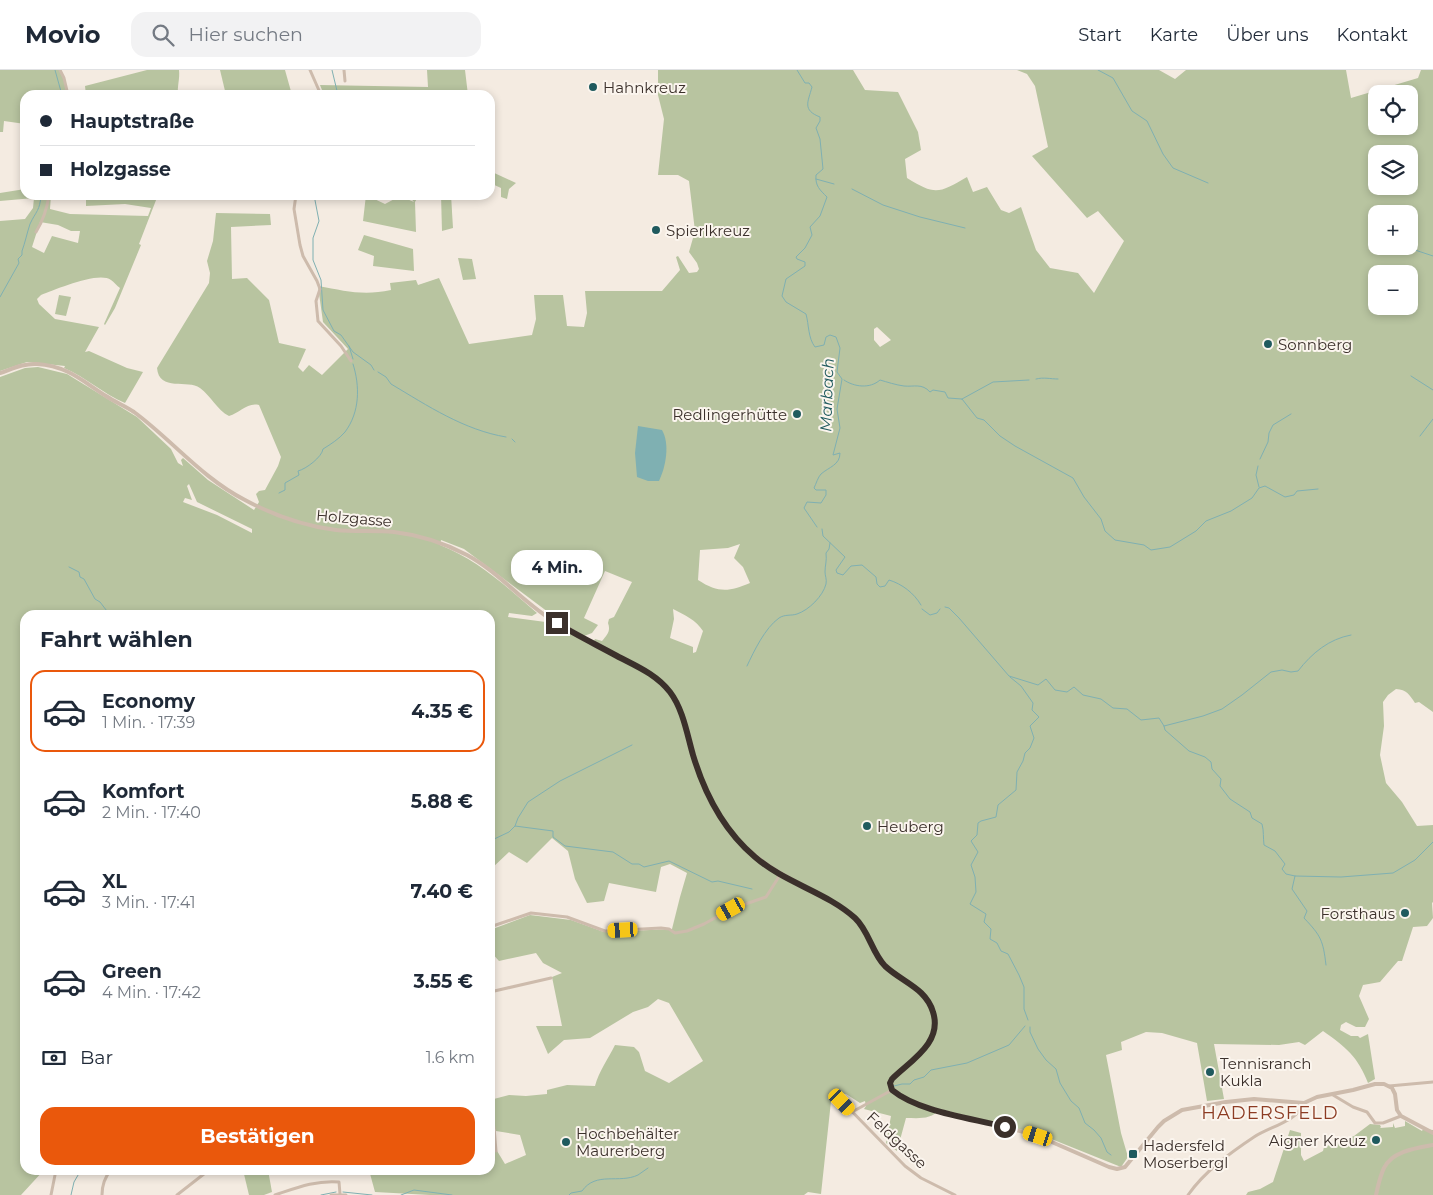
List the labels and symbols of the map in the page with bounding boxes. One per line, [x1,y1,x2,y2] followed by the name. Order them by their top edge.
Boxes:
[603,78,686,97] place label: Hahnkreuz
[587,81,599,93] marker: Hahnkreuz
[666,221,750,240] place label: Spierlkreuz
[650,224,662,236] marker: Spierlkreuz
[1278,335,1352,354] place label: Sonnberg
[1262,338,1274,350] marker: Sonnberg
[816,358,838,432] water label: Marbach
[673,405,787,424] place label: Redlingerhütte
[791,408,803,420] marker: Redlingerhütte
[315,505,393,531] street label: Holzgasse
[511,550,603,586] callout: 4 Min.
[546,612,568,634] route end
[877,817,944,836] place label: Heuberg
[861,820,873,832] marker: Heuberg
[714,895,747,923] car
[1321,904,1395,923] place label: Forsthaus
[1399,907,1411,919] marker: Forsthaus
[607,922,638,938] car
[1220,1054,1311,1090] place label: Tennisranch Kukla
[1204,1066,1216,1078] marker: Tennisranch Kukla
[826,1086,857,1118] car
[1201,1102,1339,1124] district label: HADERSFELD
[863,1107,931,1173] street label: Feldgasse
[994,1116,1016,1138] route start
[576,1124,679,1160] place label: Hochbehälter Maurerberg
[1021,1124,1054,1148] car
[1269,1131,1366,1150] place label: Aigner Kreuz
[1370,1134,1382,1146] marker: Aigner Kreuz
[560,1136,572,1148] marker: Hochbehälter Maurerberg
[1143,1136,1228,1172] place label: Hadersfeld Moserbergl
[1127,1148,1139,1160] marker: Hadersfeld Moserbergl

